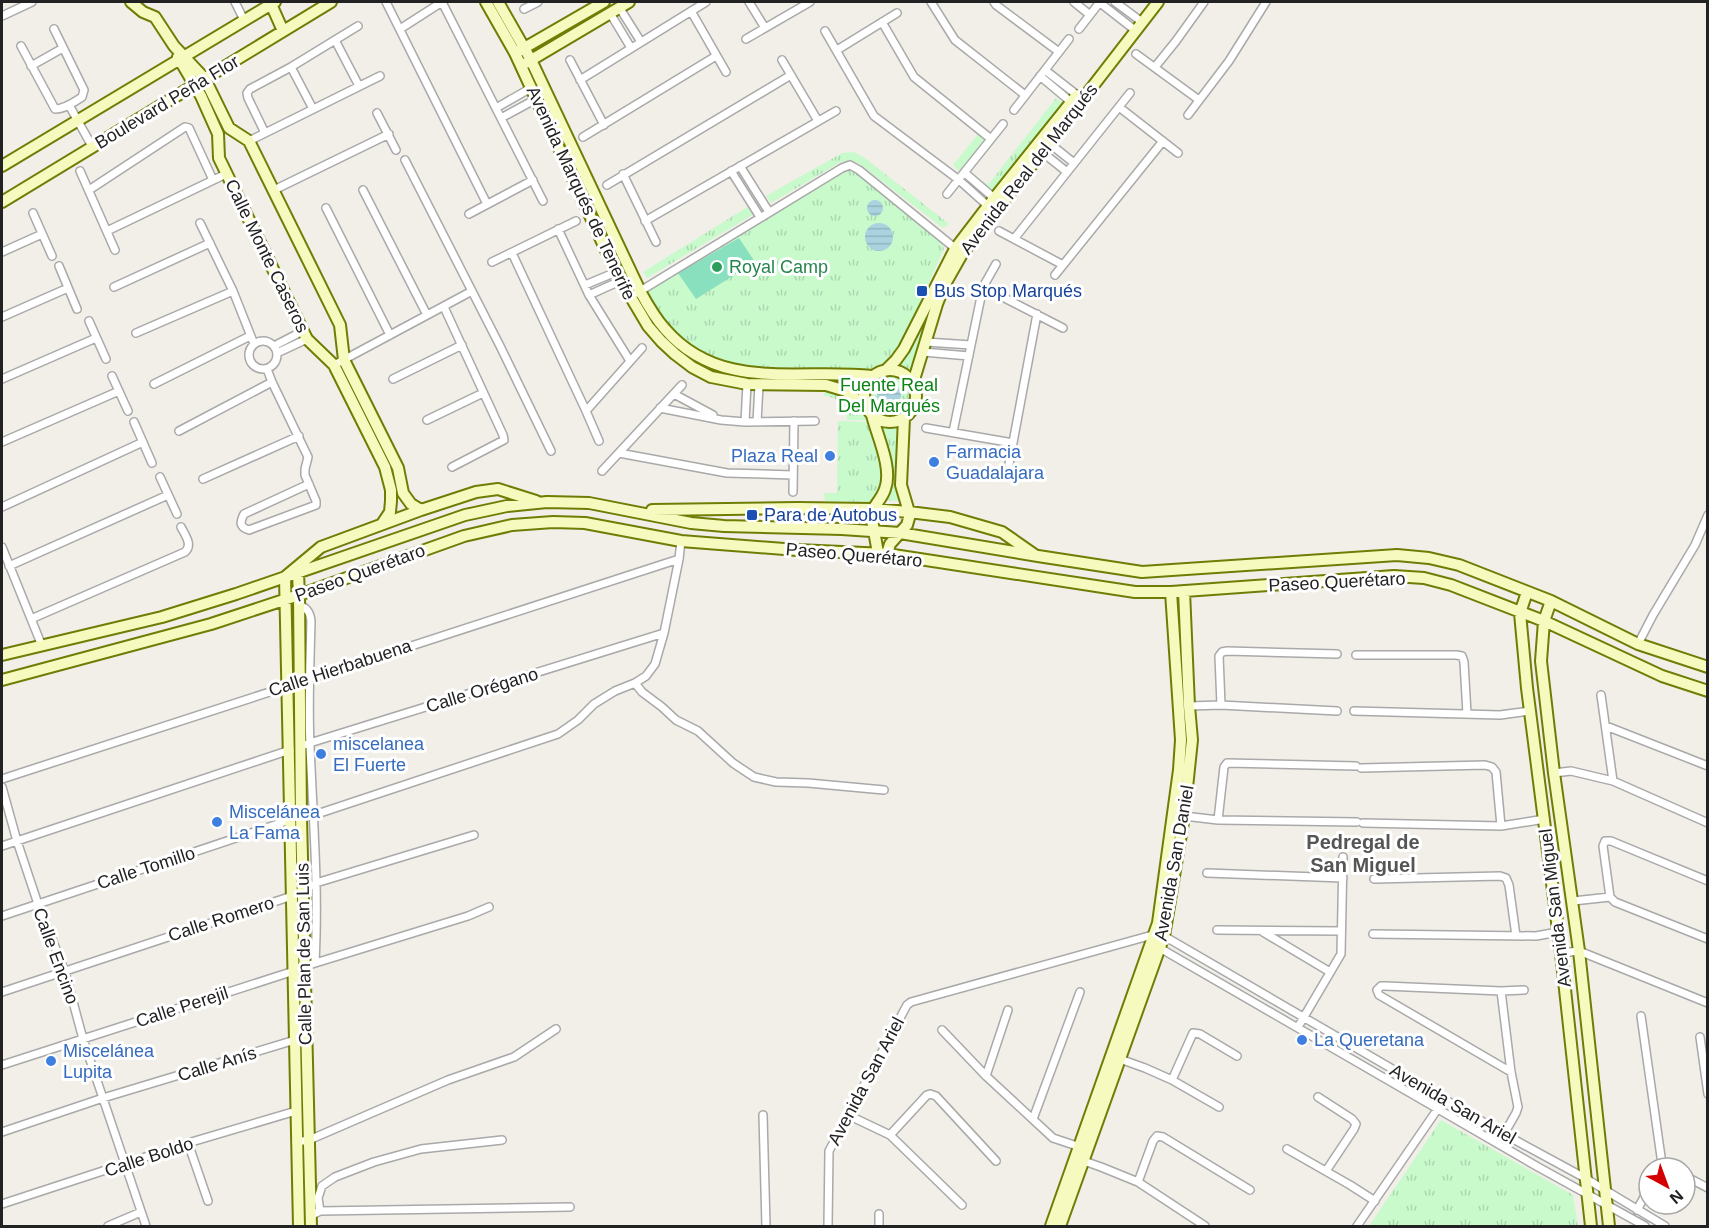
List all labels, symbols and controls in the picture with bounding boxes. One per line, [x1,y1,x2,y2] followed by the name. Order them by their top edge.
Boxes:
[92,51,242,153] street label: Boulevard Peña Flor
[956,80,1102,258] street label: Avenida Real del Marqués
[523,83,639,303] street label: Avenida Marqués de Tenerife
[221,176,313,336] street label: Calle Monte Caseros
[729,257,828,277] place label: Royal Camp
[710,260,724,274] marker: Royal Camp
[934,281,1082,301] place label: Bus Stop Marqués
[915,284,929,298] marker: Bus Stop Marqués
[838,375,940,416] park label: Fuente Real Del Marqués
[946,442,1045,483] place label: Farmacia Guadalajara
[731,446,818,466] place label: Plaza Real
[823,449,837,463] marker: Plaza Real
[927,455,941,469] marker: Farmacia Guadalajara
[764,505,897,525] place label: Para de Autobus
[745,508,759,522] marker: Para de Autobus
[785,539,923,571] street label: Paseo Querétaro
[292,540,428,606] street label: Paseo Querétaro
[1268,568,1406,596] street label: Paseo Querétaro
[266,635,415,701] street label: Calle Hierbabuena
[424,663,540,717] street label: Calle Orégano
[333,734,425,775] place label: miscelanea El Fuerte
[314,747,328,761] marker: miscelanea El Fuerte
[1150,784,1198,942] street label: Avenida San Daniel
[229,802,321,843] place label: Miscelánea La Fama
[210,815,224,829] marker: Miscelánea La Fama
[1535,827,1575,989] street label: Avenida San Miguel
[1306,831,1420,876] district label: Pedregal de San Miguel
[95,843,197,893] street label: Calle Tomillo
[292,863,316,1045] street label: Calle Plan de San Luis
[166,892,276,946] street label: Calle Romero
[29,905,83,1007] street label: Calle Encino
[133,983,231,1031] street label: Calle Perejil
[824,1014,908,1148] street label: Avenida San Ariel
[1314,1030,1425,1050] place label: La Queretana
[1295,1033,1309,1047] marker: La Queretana
[63,1041,155,1082] place label: Miscelánea Lupita
[175,1043,259,1085] street label: Calle Anís
[44,1054,58,1068] marker: Miscelánea Lupita
[1387,1060,1519,1148] street label: Avenida San Ariel
[102,1133,196,1181] street label: Calle Boldo
[1637,1156,1697,1216] north arrow
[1667,1187,1686,1207] text: N

